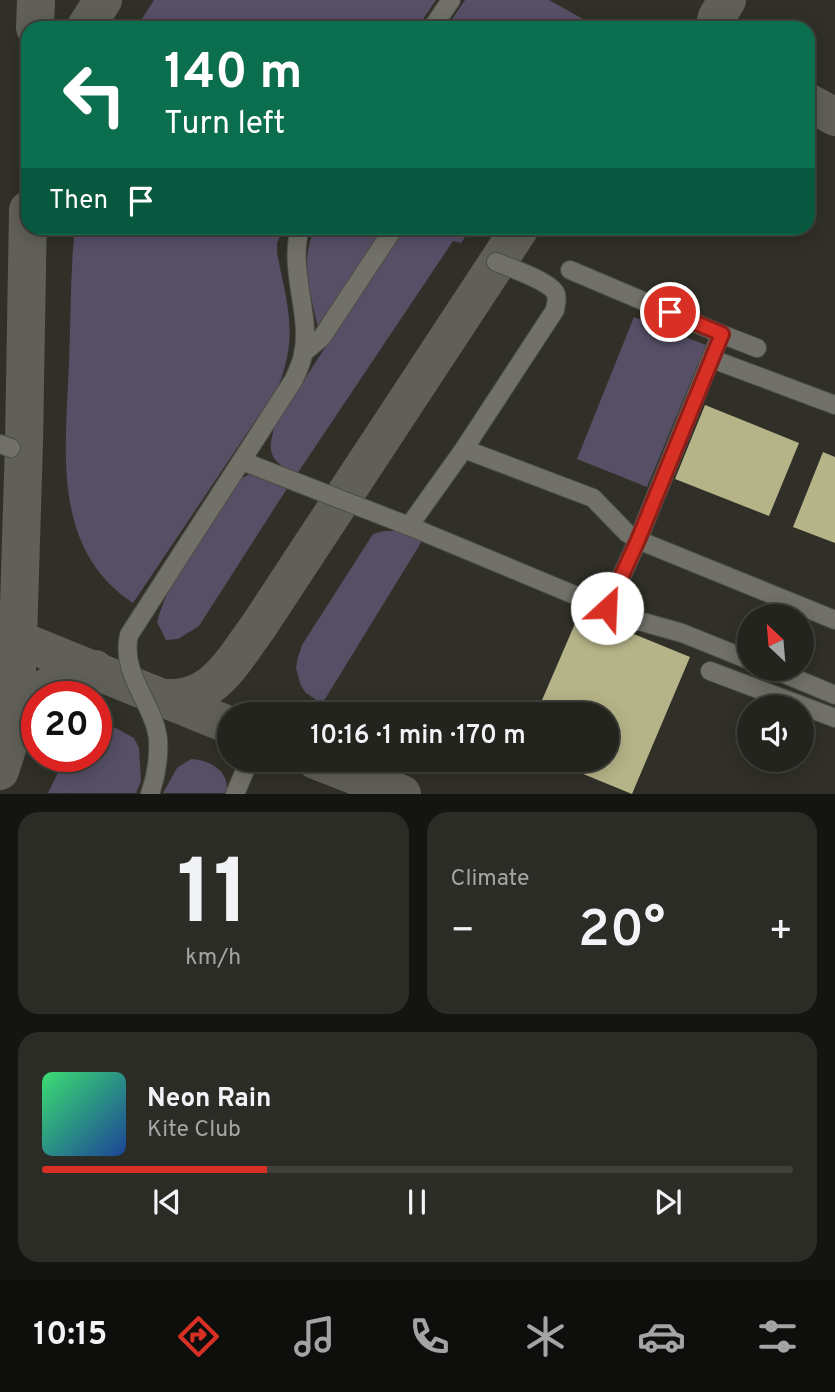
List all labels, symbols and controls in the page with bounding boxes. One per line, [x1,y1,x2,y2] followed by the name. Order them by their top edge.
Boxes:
[164,44,303,106] text: 140 m
[49,49,140,140] icon: left
[164,105,285,145] text: Turn left
[122,182,160,220] icon: arrive
[49,185,108,218] text: Then
[640,282,700,342] pin
[651,293,689,331] icon: arrive
[570,571,644,645] position arrow
[737,604,814,681] north arrow
[737,604,814,772] map controls
[21,681,112,772] speed limit sign: 20
[737,695,814,772] button: sound
[310,720,526,753] text: 10:16 · 1 min · 170 m
[177,841,250,956] text: 11
[451,865,529,894] text: Climate
[578,899,665,965] text: 20°
[451,908,475,957] text: −
[768,908,793,957] text: +
[185,944,241,973] text: km/h
[147,1083,272,1116] text: Neon Rain
[147,1116,241,1145] text: Kite Club
[148,1183,186,1221] icon: previous
[398,1183,436,1221] icon: pause
[649,1183,687,1221] icon: next
[174,1312,223,1361] icon: directions
[290,1312,339,1361] icon: music
[405,1312,454,1361] icon: phone
[521,1312,570,1361] icon: climate
[637,1312,686,1361] icon: car
[753,1312,802,1361] icon: filters
[33,1316,107,1356] text: 10:15

